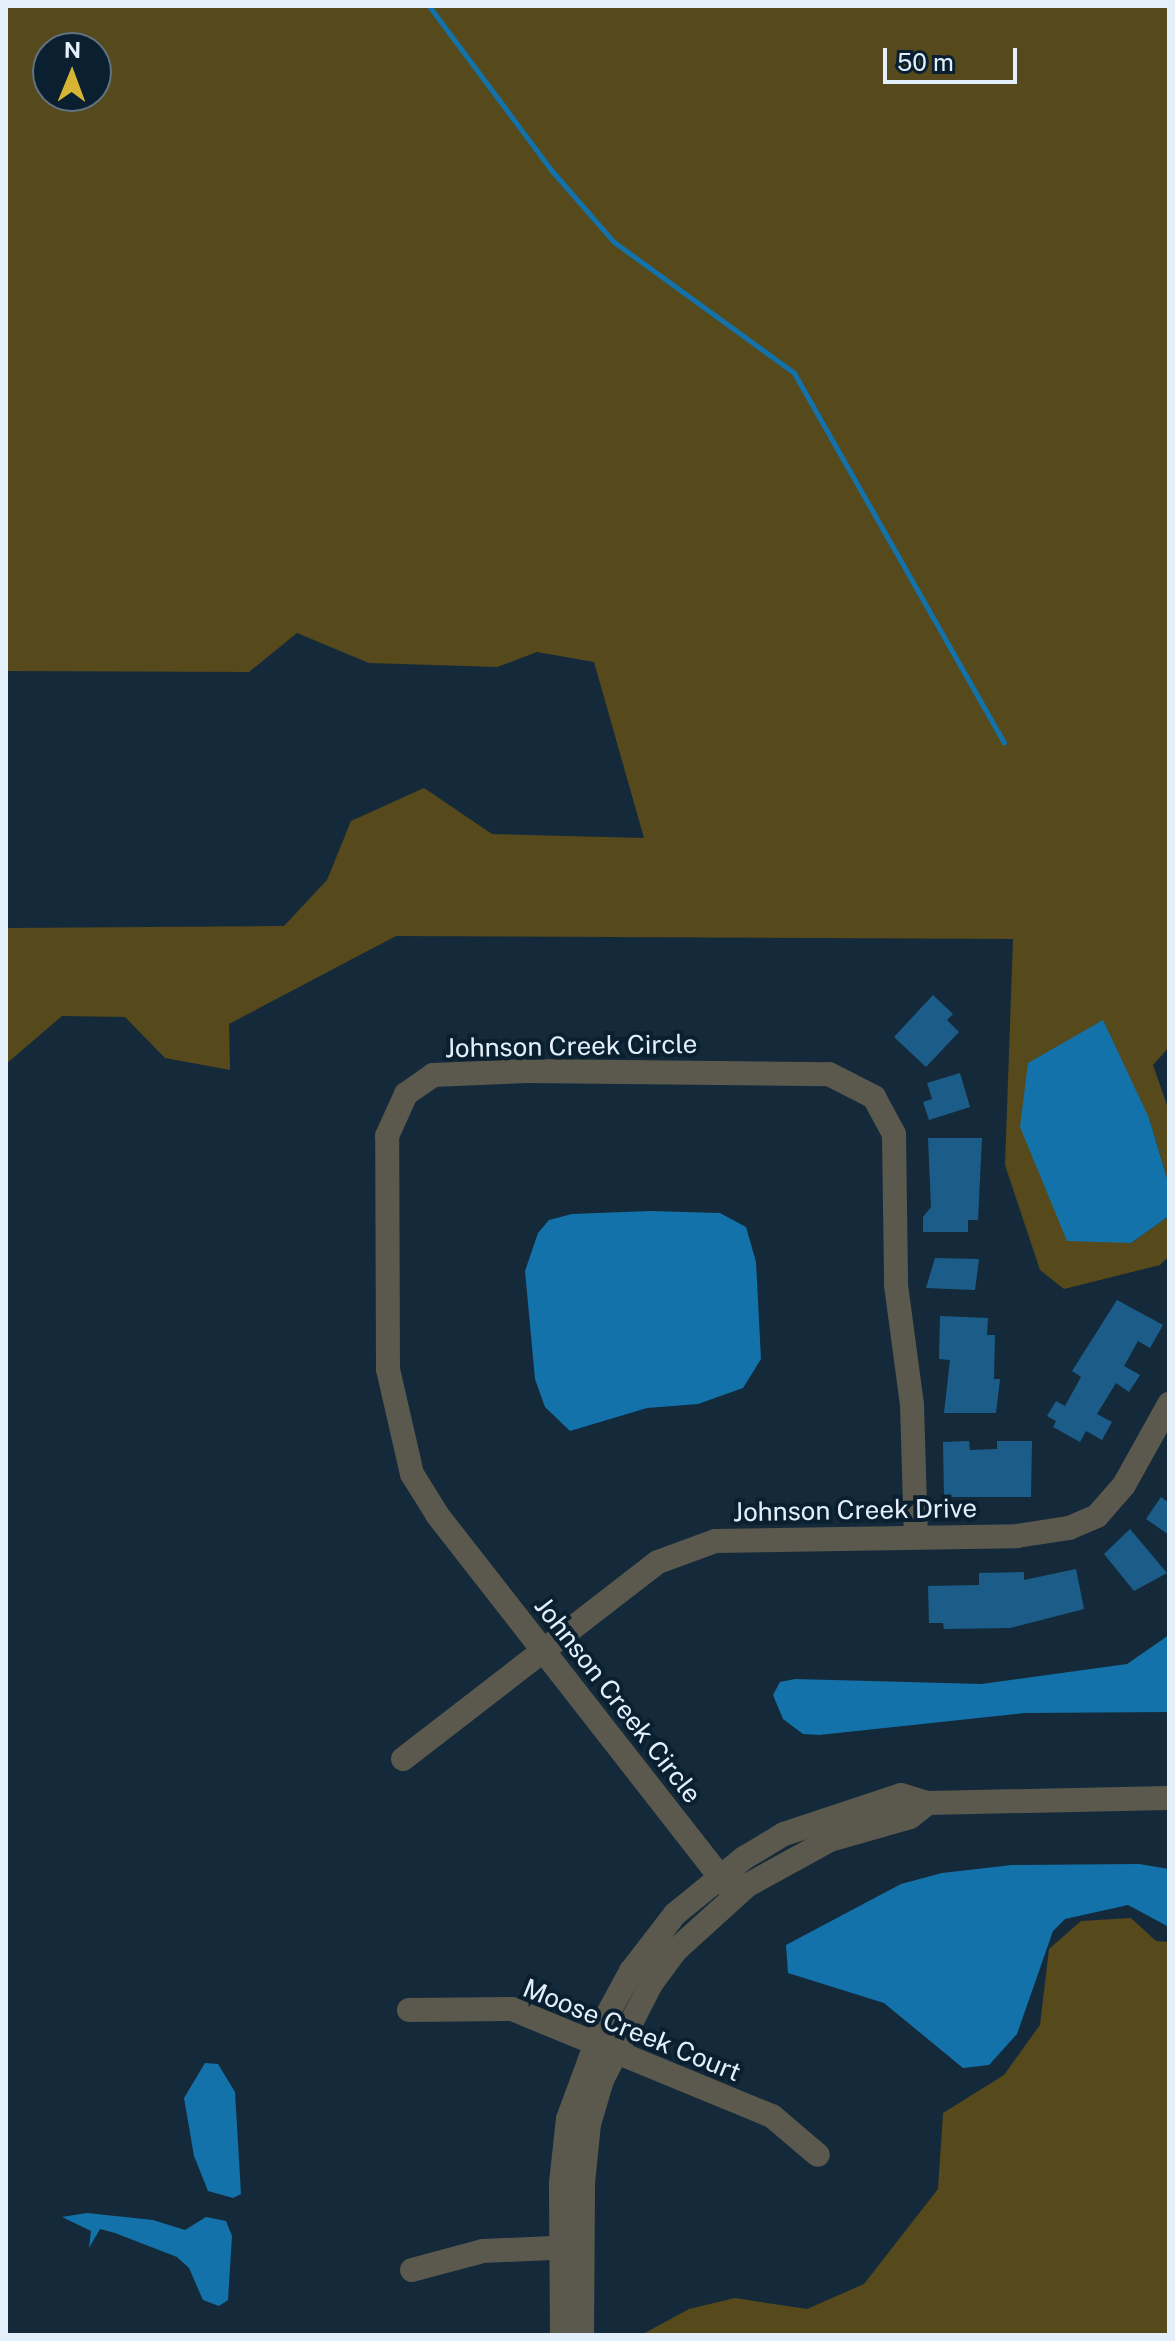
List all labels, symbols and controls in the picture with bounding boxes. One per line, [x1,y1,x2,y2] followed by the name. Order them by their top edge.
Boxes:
[32,32,112,112] north arrow
[887,32,1021,82] scale bar
[64,37,81,63] text: N
[897,48,954,76] text: 50 m
[445,1028,697,1064] street label: Johnson Creek Circle
[733,1492,977,1528] street label: Johnson Creek Drive
[528,1591,708,1809] street label: Johnson Creek Circle
[518,1972,746,2088] street label: Moose Creek Court

